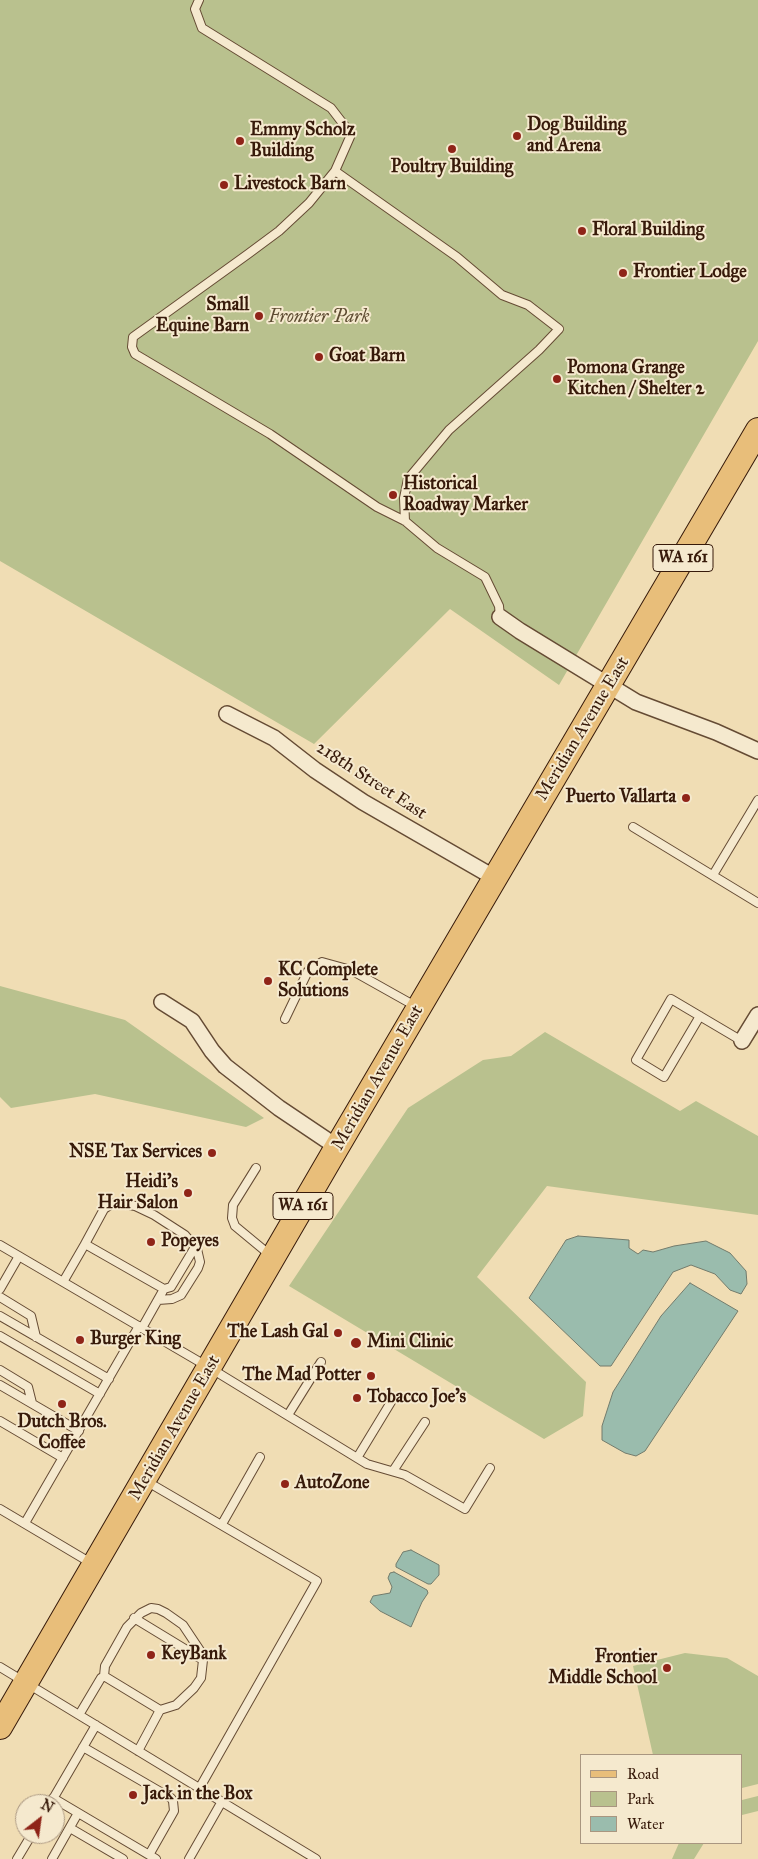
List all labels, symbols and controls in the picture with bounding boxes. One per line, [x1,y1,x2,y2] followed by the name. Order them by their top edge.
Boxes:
[527,115,626,158] place label: Dog Building and Arena
[250,120,355,162] place label: Emmy Scholz Building
[511,130,523,142] marker: Dog Building and Arena
[234,135,246,147] marker: Emmy Scholz Building
[446,143,458,155] marker: Poultry Building
[391,157,513,179] place label: Poultry Building
[234,174,346,196] place label: Livestock Barn
[218,179,230,191] marker: Livestock Barn
[592,220,704,242] place label: Floral Building
[576,225,588,237] marker: Floral Building
[633,262,747,284] place label: Frontier Lodge
[617,267,629,279] marker: Frontier Lodge
[156,295,249,338] place label: Small Equine Barn
[268,307,370,329] park label: Frontier Park
[253,310,265,322] marker: Small Equine Barn
[329,346,405,368] place label: Goat Barn
[313,351,325,363] marker: Goat Barn
[567,358,704,400] place label: Pomona Grange Kitchen / Shelter 2
[551,373,563,385] marker: Pomona Grange Kitchen / Shelter 2
[403,474,528,516] place label: Historical Roadway Marker
[387,489,399,501] marker: Historical Roadway Marker
[653,544,713,572] road number: WA 161
[531,653,635,805] street label: Meridian Avenue East
[312,737,430,825] street label: 218th Street East
[566,787,676,809] place label: Puerto Vallarta
[680,792,692,804] marker: Puerto Vallarta
[278,960,378,1002] place label: KC Complete Solutions
[262,975,274,987] marker: KC Complete Solutions
[328,1002,428,1154] street label: Meridian Avenue East
[69,1142,202,1164] place label: NSE Tax Services
[206,1147,218,1159] marker: NSE Tax Services
[98,1172,178,1214] place label: Heidi's Hair Salon
[182,1187,194,1199] marker: Heidi's Hair Salon
[273,1192,333,1220] road number: WA 161
[161,1231,219,1253] place label: Popeyes
[145,1236,157,1248] marker: Popeyes
[227,1322,328,1344] place label: The Lash Gal
[332,1327,344,1339] marker: The Lash Gal
[90,1329,181,1351] place label: Burger King
[367,1332,453,1354] place label: Mini Clinic
[74,1334,86,1346] marker: Burger King
[349,1336,363,1350] marker: Mini Clinic
[125,1352,225,1504] street label: Meridian Avenue East
[242,1365,361,1387] place label: The Mad Potter
[365,1370,377,1382] marker: The Mad Potter
[367,1387,466,1409] place label: Tobacco Joe's
[351,1392,363,1404] marker: Tobacco Joe's
[56,1398,68,1410] marker: Dutch Bros. Coffee
[17,1412,107,1455] place label: Dutch Bros. Coffee
[295,1473,369,1495] place label: AutoZone
[279,1478,291,1490] marker: AutoZone
[161,1644,227,1666] place label: KeyBank
[548,1647,657,1690] place label: Frontier Middle School
[145,1649,157,1661] marker: KeyBank
[661,1662,673,1674] marker: Frontier Middle School
[580,1754,743,1844] legend
[627,1765,659,1783] text: Road
[143,1784,253,1806] place label: Jack in the Box
[127,1789,139,1801] marker: Jack in the Box
[627,1790,654,1808] text: Park
[15,1794,65,1844] north arrow
[38,1796,57,1817] text: N
[627,1815,664,1833] text: Water

